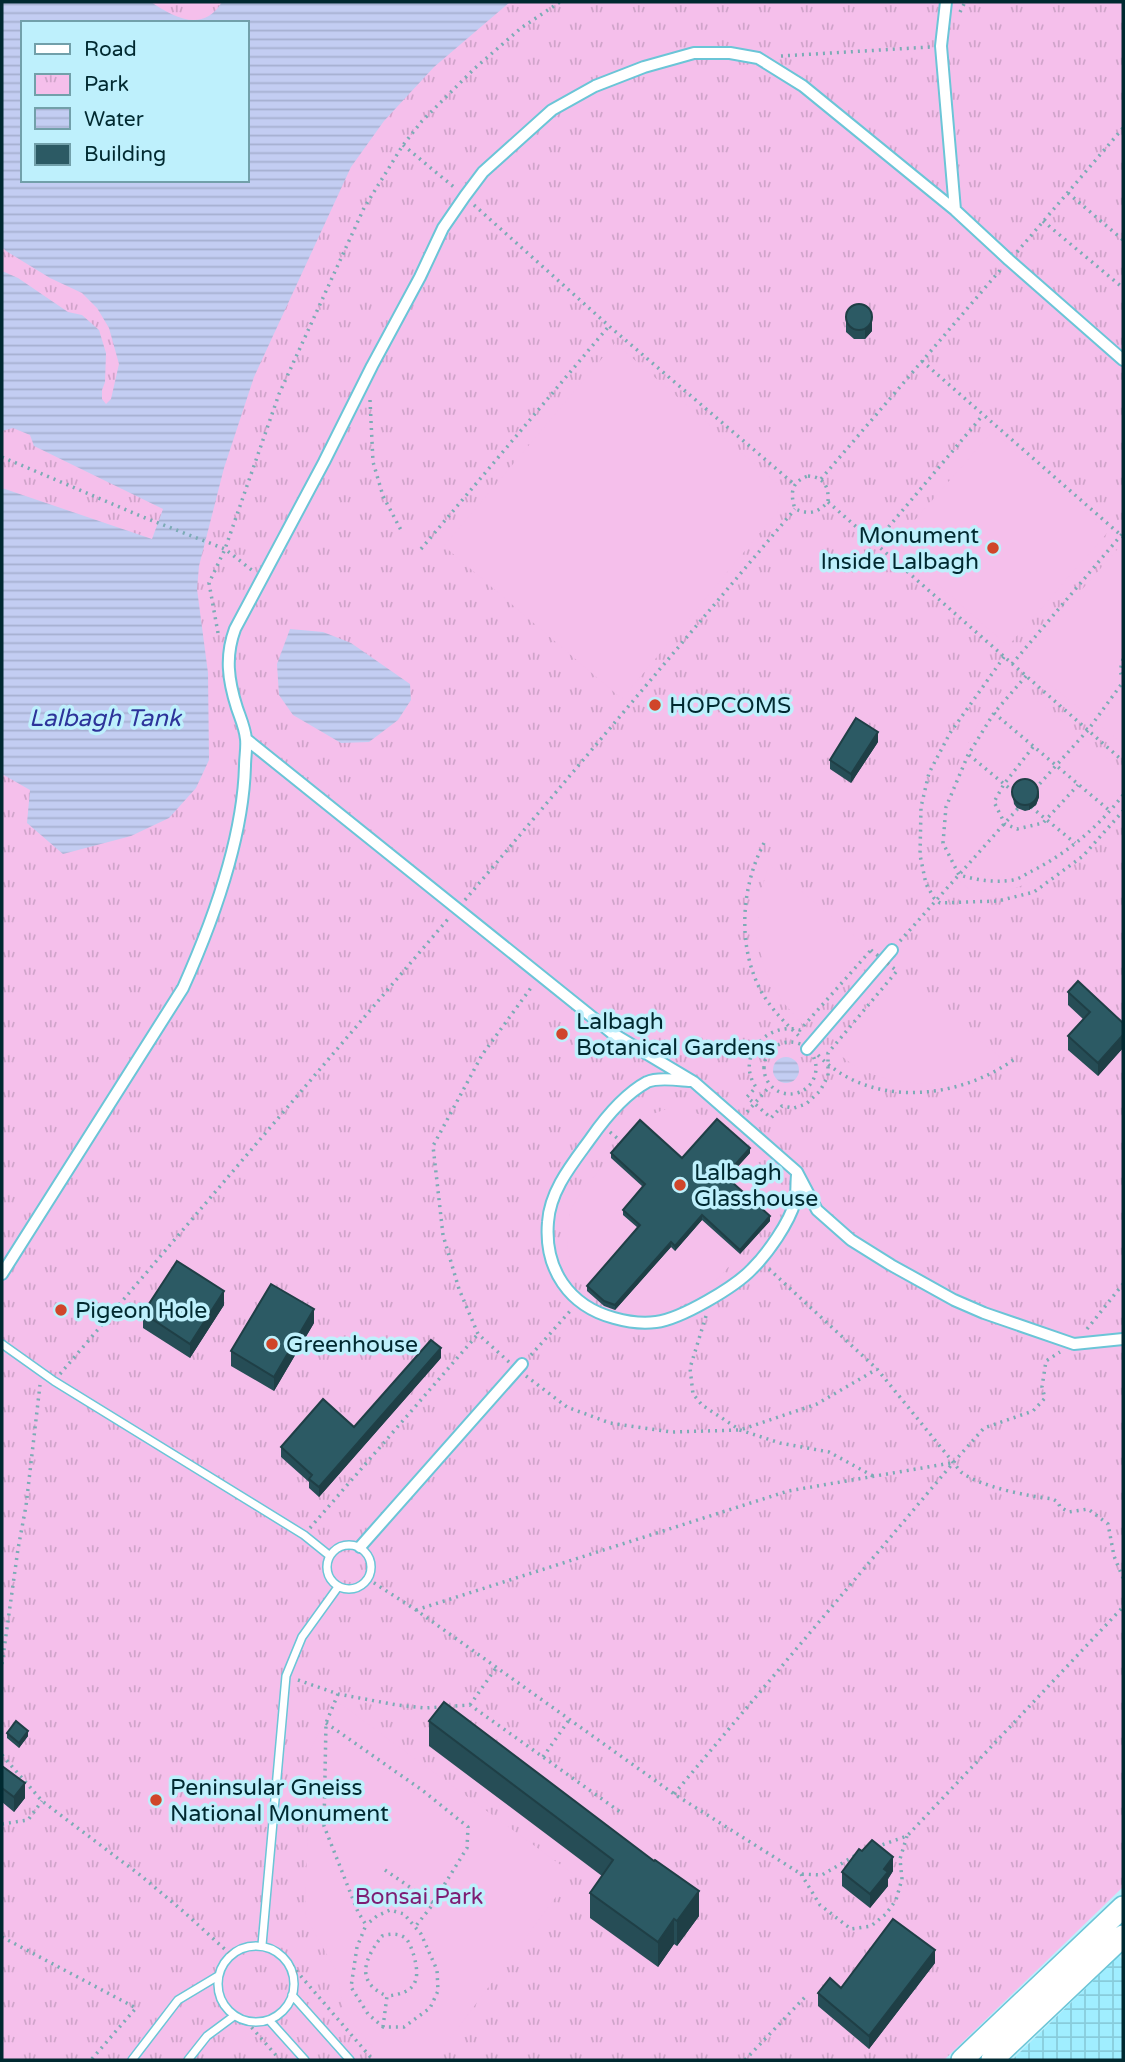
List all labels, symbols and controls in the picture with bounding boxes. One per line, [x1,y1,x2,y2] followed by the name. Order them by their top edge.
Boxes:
[21,21,248,182] legend
[84,37,137,62] text: Road
[84,72,129,97] text: Park
[84,107,144,132] text: Water
[84,142,166,167] text: Building
[821,522,979,576] place label: Monument Inside Lalbagh
[985,540,1001,556] marker: Monument Inside Lalbagh
[669,692,791,720] place label: HOPCOMS
[647,697,663,713] marker: HOPCOMS
[29,704,183,733] water label: Lalbagh Tank
[576,1008,775,1062] place label: Lalbagh Botanical Gardens
[554,1026,570,1042] marker: Lalbagh Botanical Gardens
[694,1159,818,1213] place label: Lalbagh Glasshouse
[672,1177,688,1193] marker: Lalbagh Glasshouse
[75,1297,207,1325] place label: Pigeon Hole
[53,1302,69,1318] marker: Pigeon Hole
[286,1331,418,1359] place label: Greenhouse
[264,1336,280,1352] marker: Greenhouse
[170,1774,389,1828] place label: Peninsular Gneiss National Monument
[148,1792,164,1808] marker: Peninsular Gneiss National Monument
[355,1883,483,1911] park label: Bonsai Park

